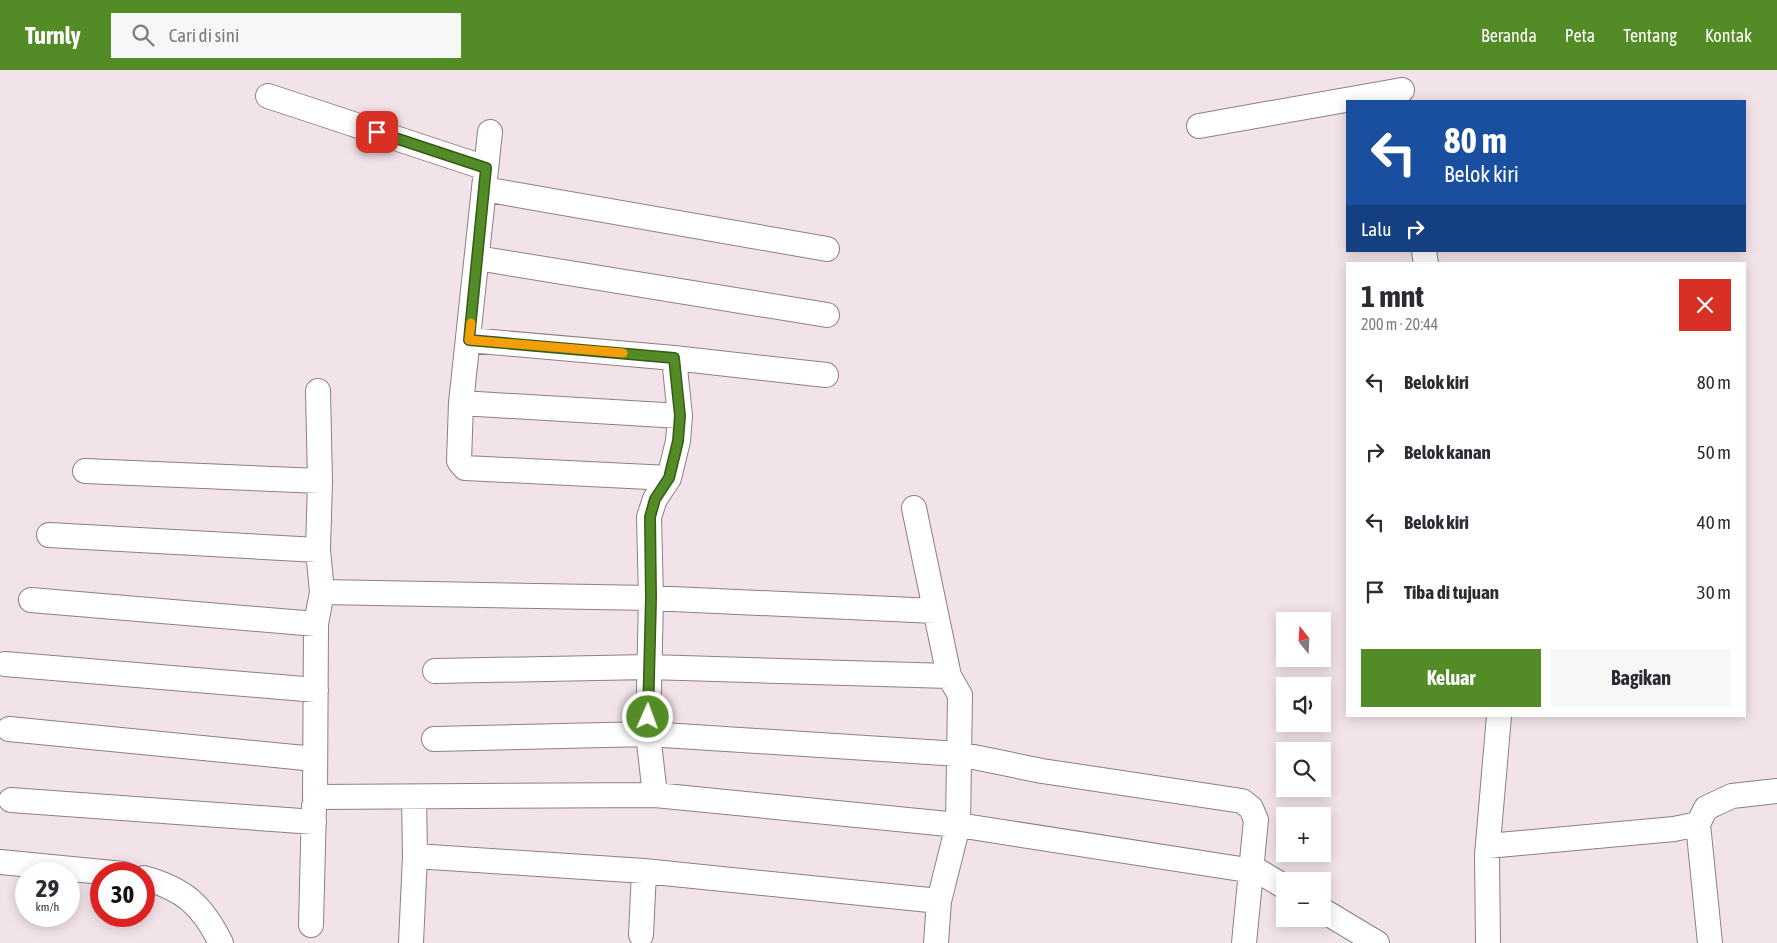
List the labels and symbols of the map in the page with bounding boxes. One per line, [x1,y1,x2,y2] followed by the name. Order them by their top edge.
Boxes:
[356,111,398,153] pin
[1276,612,1331,668] north arrow
[621,690,673,742] position arrow
[90,862,155,927] speed limit sign: 30

